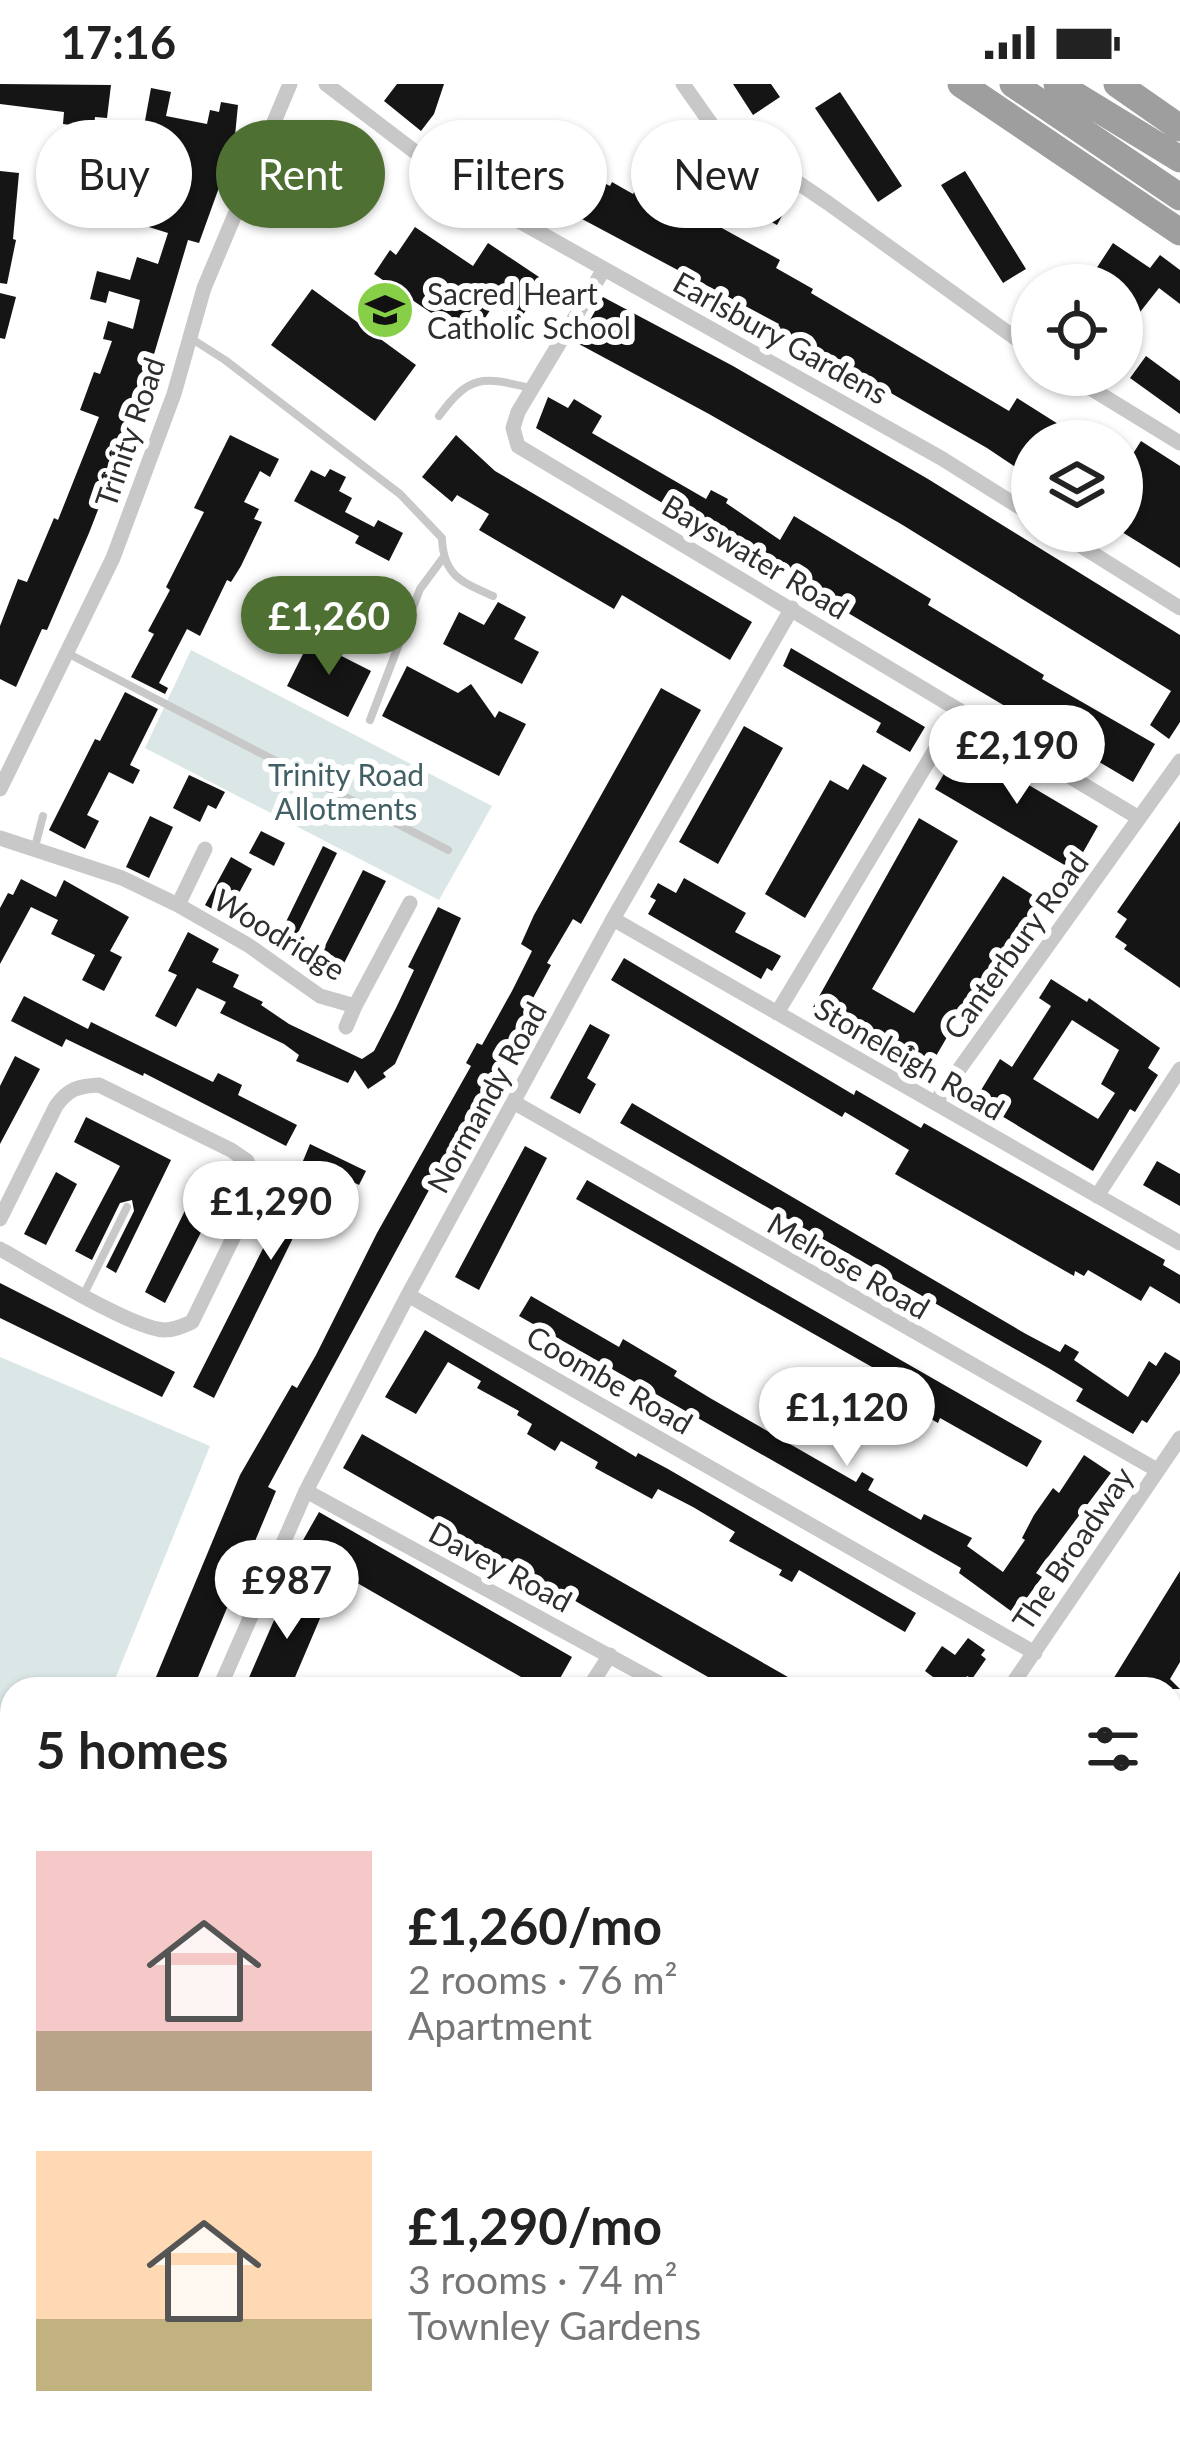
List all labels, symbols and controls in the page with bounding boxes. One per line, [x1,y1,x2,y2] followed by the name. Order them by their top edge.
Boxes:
[60,15,176,69] text: 17:16
[36,120,192,228] chip: Buy
[216,120,385,228] chip: Rent
[409,120,607,228] chip: Filters
[631,120,802,228] chip: New
[668,263,894,411] street label: Earlsbury Gardens
[1011,264,1143,552] map controls
[1011,264,1143,396] button: locate
[427,275,631,345] place label: Sacred Heart Catholic School
[354,279,416,341] school or university icon: Sacred Heart Catholic School
[87,352,171,512] street label: Trinity Road
[1011,420,1143,552] button: layers
[656,486,856,626] street label: Bayswater Road
[231,576,427,678] pin: £1,260
[268,592,390,638] text: £1,260
[919,705,1115,807] pin: £2,190
[956,721,1078,767] text: £2,190
[268,756,424,826] park label: Trinity Road Allotments
[935,844,1095,1046] street label: Canterbury Road
[208,881,352,987] street label: Woodridge
[809,989,1011,1127] street label: Stoneleigh Road
[419,995,553,1199] street label: Normandy Road
[173,1161,369,1263] pin: £1,290
[210,1177,332,1223] text: £1,290
[762,1204,936,1326] street label: Melrose Road
[521,1317,699,1441] street label: Coombe Road
[749,1367,945,1469] pin: £1,120
[786,1383,908,1429] text: £1,120
[1004,1459,1140,1637] street label: The Broadway
[423,1513,579,1619] street label: Davey Road
[216,1540,358,1642] pin: £987
[242,1556,332,1602] text: £987
[1080,1716,1146,1782] icon: filters
[36,1719,228,1780] text: 5 homes
[408,1895,662,1956] text: £1,260/mo
[132,1899,276,2043] icon: home
[408,1956,678,2002] text: 2 rooms · 76 m²
[408,2002,592,2048] text: Apartment
[408,2195,662,2256] text: £1,290/mo
[132,2199,276,2343] icon: home
[408,2256,678,2302] text: 3 rooms · 74 m²
[408,2302,701,2348] text: Townley Gardens

